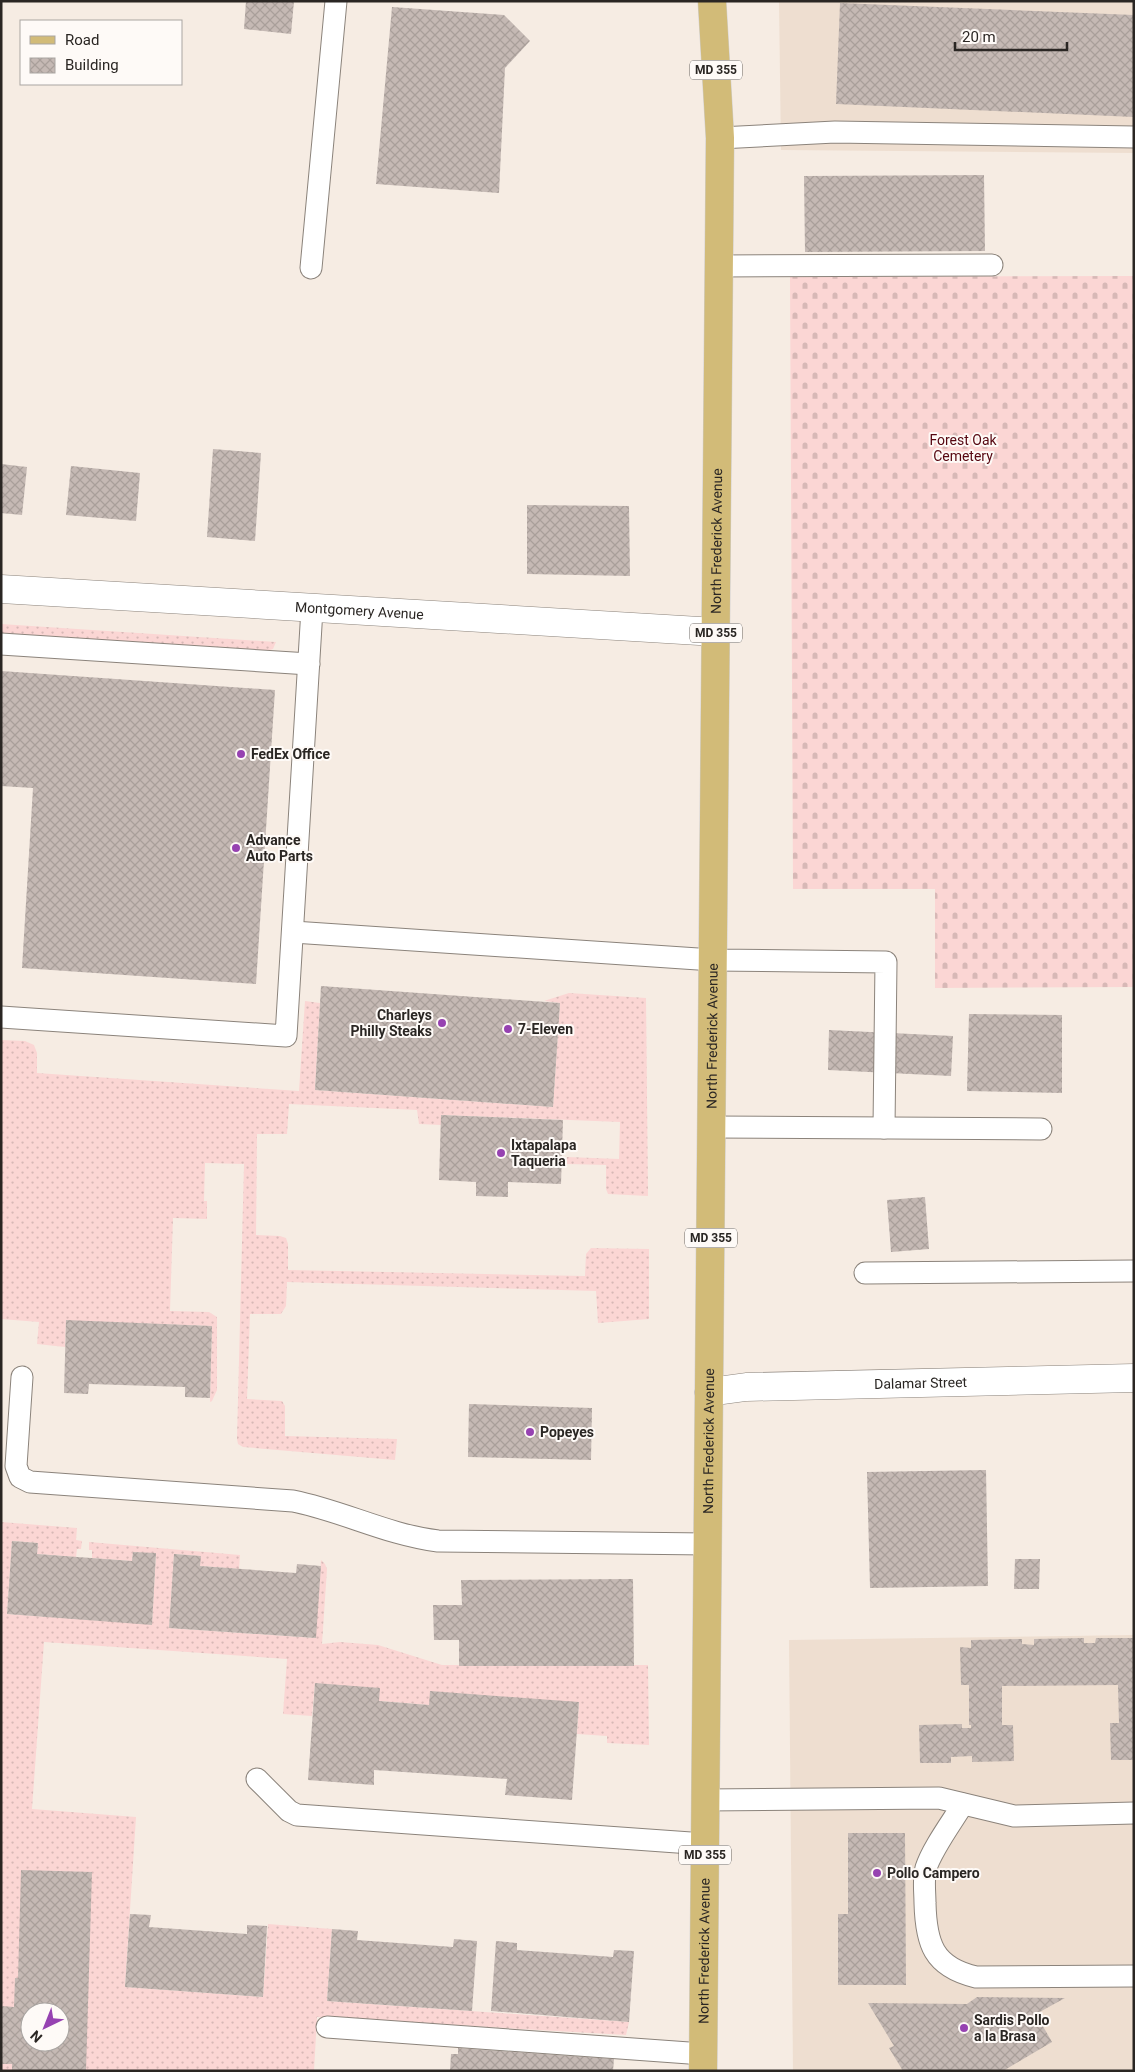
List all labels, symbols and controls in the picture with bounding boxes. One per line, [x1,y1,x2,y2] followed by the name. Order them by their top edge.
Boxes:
[20,20,182,85] legend
[955,20,1068,52] scale bar
[962,28,996,46] text: 20 m
[65,31,99,49] text: Road
[65,56,119,74] text: Building
[690,60,742,80] road number: MD 355
[929,432,998,464] park label: Forest Oak Cemetery
[708,468,725,614] street label: North Frederick Avenue
[295,599,424,622] street label: Montgomery Avenue
[690,624,742,642] road number: MD 355
[251,746,330,762] place label: FedEx Office
[235,748,247,760] marker: FedEx Office
[246,832,313,864] place label: Advance Auto Parts
[230,842,242,854] marker: Advance Auto Parts
[703,963,721,1109] street label: North Frederick Avenue
[350,1007,432,1039] place label: Charleys Philly Steaks
[436,1017,448,1029] marker: Charleys Philly Steaks
[518,1021,573,1037] place label: 7-Eleven
[502,1023,514,1035] marker: 7-Eleven
[511,1137,577,1169] place label: Ixtapalapa Taqueria
[495,1147,507,1159] marker: Ixtapalapa Taqueria
[685,1228,737,1248] road number: MD 355
[700,1368,717,1514] street label: North Frederick Avenue
[874,1374,968,1392] street label: Dalamar Street
[540,1424,594,1440] place label: Popeyes
[524,1426,536,1438] marker: Popeyes
[679,1846,731,1864] road number: MD 355
[887,1865,980,1881] place label: Pollo Campero
[871,1867,883,1879] marker: Pollo Campero
[695,1878,713,2024] street label: North Frederick Avenue
[20,2002,70,2052] north arrow
[974,2012,1050,2044] place label: Sardis Pollo a la Brasa
[958,2022,970,2034] marker: Sardis Pollo a la Brasa
[27,2027,45,2046] text: N

